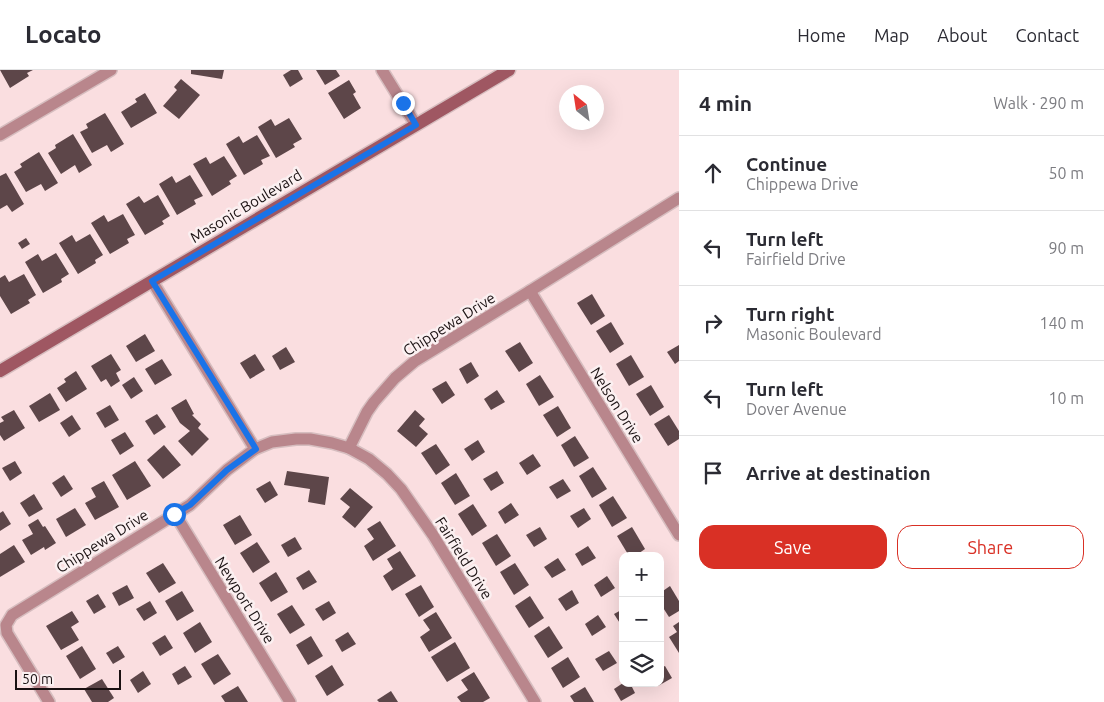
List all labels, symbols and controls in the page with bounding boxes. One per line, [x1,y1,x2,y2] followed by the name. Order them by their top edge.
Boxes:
[25,21,101,48] text: Locato
[797,25,846,45] text: Home
[874,25,909,45] text: Map
[937,25,987,45] text: About
[1015,25,1079,45] text: Contact
[559,85,604,130] north arrow
[699,91,752,115] text: 4 min
[392,92,415,115] route end
[993,94,1084,112] text: Walk · 290 m
[746,153,827,175] text: Continue
[699,159,727,187] icon: ahead
[1048,164,1084,182] text: 50 m
[187,166,305,246] street label: Masonic Boulevard
[746,175,859,193] text: Chippewa Drive
[746,228,824,250] text: Turn left
[699,234,727,262] icon: left
[1048,239,1084,257] text: 90 m
[746,250,846,268] text: Fairfield Drive
[400,289,498,359] street label: Chippewa Drive
[746,303,834,325] text: Turn right
[699,309,727,337] icon: right
[1039,314,1084,332] text: 140 m
[746,325,882,343] text: Masonic Boulevard
[587,364,647,446] street label: Nelson Drive
[746,378,824,400] text: Turn left
[699,384,727,412] icon: left
[1048,389,1084,407] text: 10 m
[746,400,847,418] text: Dover Avenue
[699,459,727,487] icon: arrive
[746,462,931,484] text: Arrive at destination
[163,503,186,526] route start
[53,506,151,576] street label: Chippewa Drive
[432,514,496,602] street label: Fairfield Drive
[699,525,887,569] button: Save
[897,525,1084,569] button: Share
[619,552,664,687] map controls
[619,552,664,597] button: +
[212,554,278,646] street label: Newport Drive
[619,597,664,642] button: −
[619,642,664,687] button: layers
[15,667,121,690] scale bar
[22,671,53,687] text: 50 m

